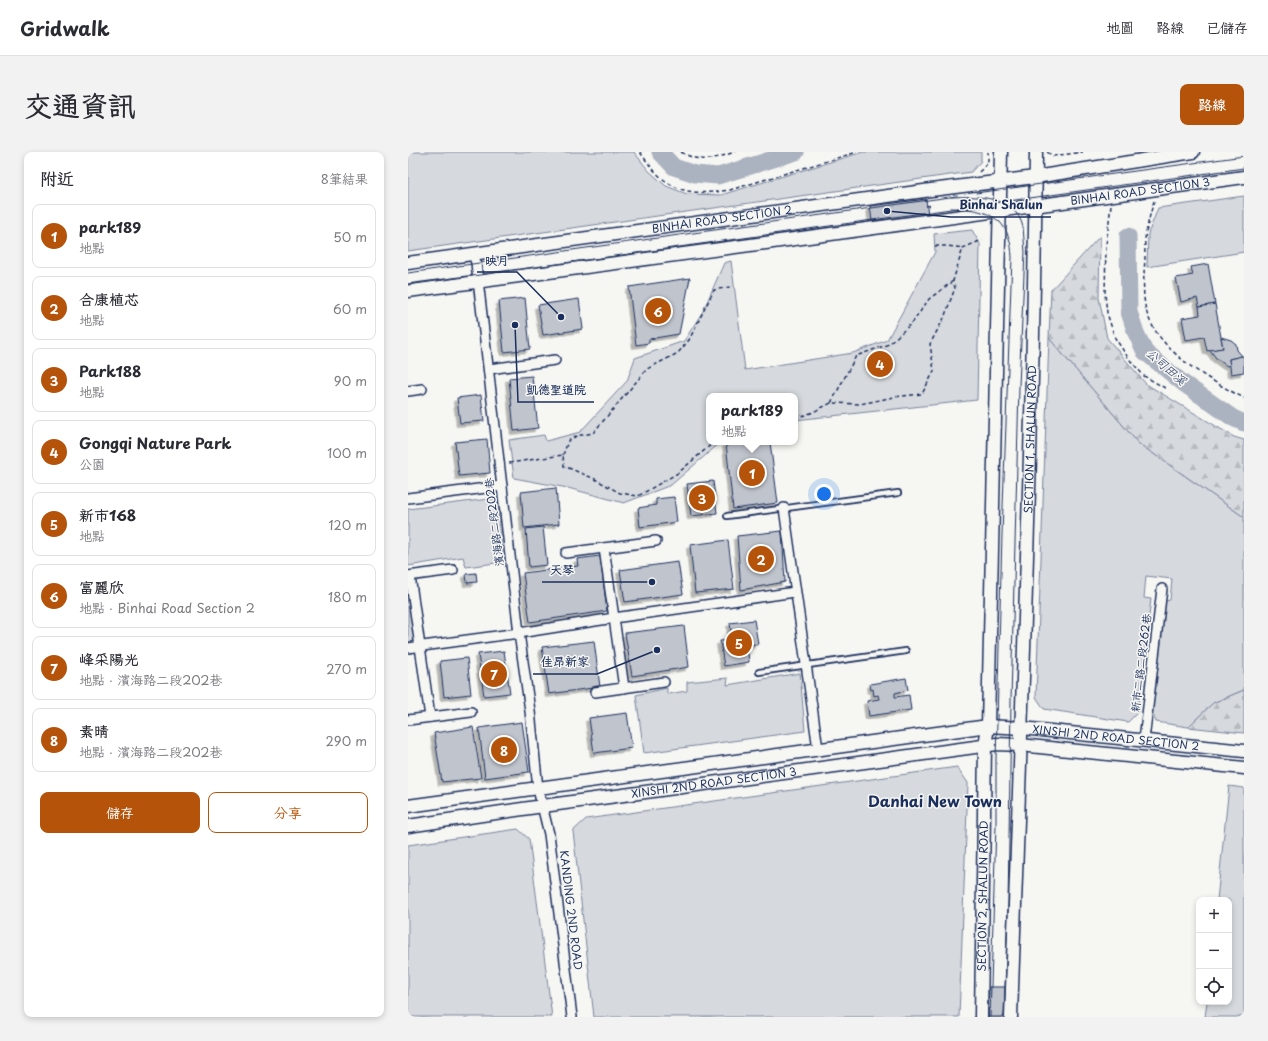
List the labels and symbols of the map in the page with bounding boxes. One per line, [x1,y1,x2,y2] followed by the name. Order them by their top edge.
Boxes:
[1069,173,1211,209] street label: BINHAI ROAD SECTION 3
[951,193,1051,217] callout: Binhai Shalun
[959,195,1043,213] text: Binhai Shalun
[651,200,793,237] street label: BINHAI ROAD SECTION 2
[477,248,517,272] callout: 映月
[485,251,509,269] text: 映月
[645,296,671,326] pin: 6
[1143,344,1191,389] water label: 公司田溪
[867,349,893,379] pin: 4
[1019,365,1040,514] street label: SECTION 1, SHALUN ROAD
[518,378,594,402] callout: 凱德聖道院
[526,380,586,398] text: 凱德聖道院
[739,458,765,488] pin: 1
[480,477,507,567] street label: 濱海路二段202巷
[689,483,715,513] pin: 3
[814,484,834,504] your location
[748,544,774,574] pin: 2
[542,558,582,582] callout: 天琴
[550,560,574,578] text: 天琴
[1126,613,1155,713] street label: 新市二路二段262巷
[726,628,752,658] pin: 5
[533,650,597,674] callout: 佳昂新家
[541,652,589,670] text: 佳昂新家
[481,659,507,689] pin: 7
[1032,720,1200,754] street label: XINSHI 2ND ROAD SECTION 2
[491,735,517,765] pin: 8
[630,762,798,802] street label: XINSHI 2ND ROAD SECTION 3
[868,789,1002,812] district label: Danhai New Town
[973,820,992,972] street label: SECTION 2, SHALUN ROAD
[556,849,587,971] street label: KANDING 2ND ROAD

